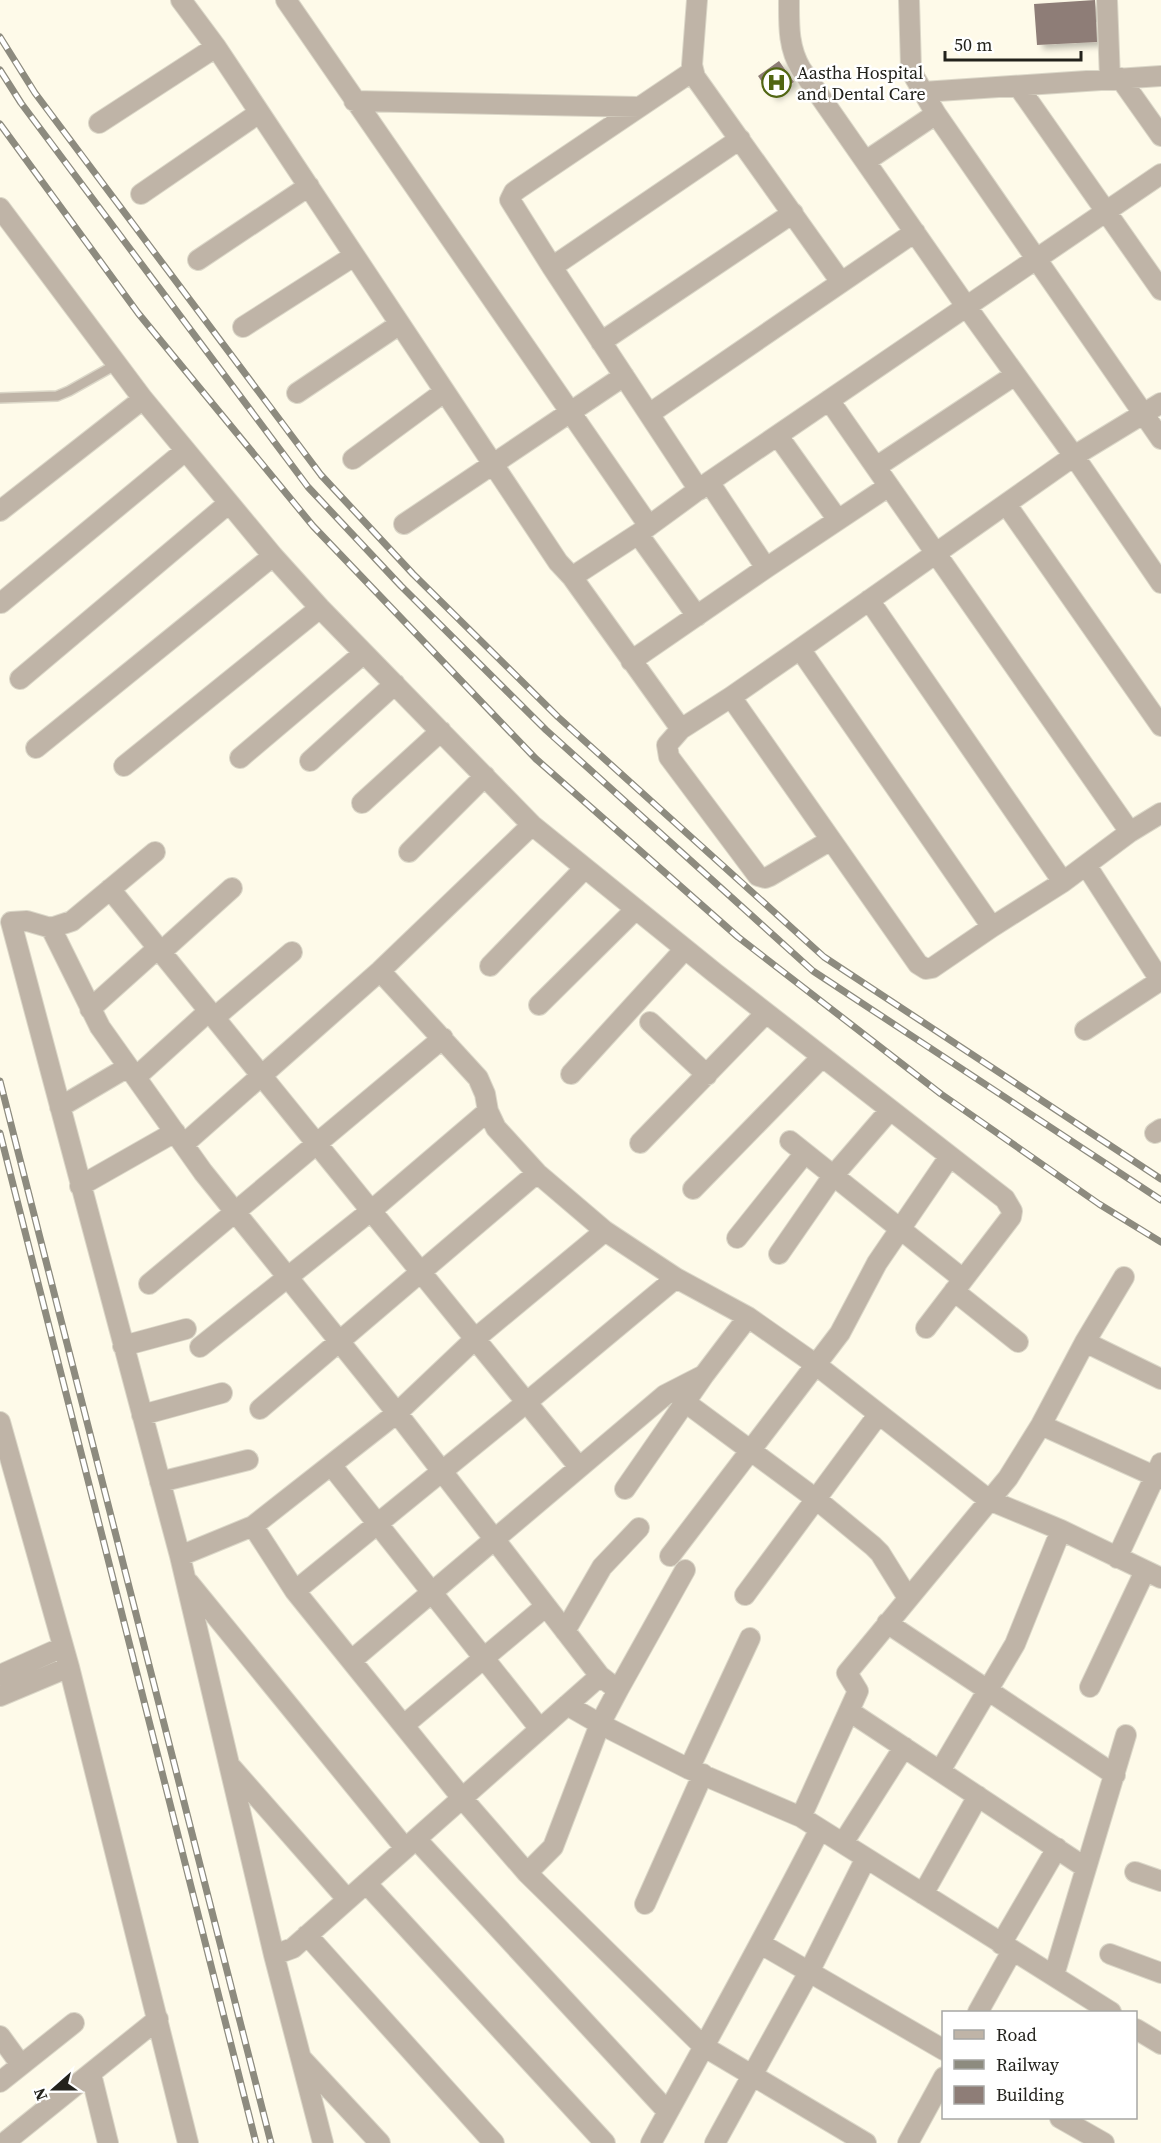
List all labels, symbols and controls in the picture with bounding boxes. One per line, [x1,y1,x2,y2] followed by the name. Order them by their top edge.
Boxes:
[945,24,1082,62] scale bar
[954,32,992,57] text: 50 m
[797,60,926,106] place label: Aastha Hospital and Dental Care
[760,66,792,98] hospital icon: Aastha Hospital and Dental Care
[942,2011,1137,2119] legend
[996,2022,1037,2047] text: Road
[996,2052,1060,2077] text: Railway
[24,2059,84,2119] north arrow
[996,2082,1064,2107] text: Building
[28,2085,52,2104] text: N

